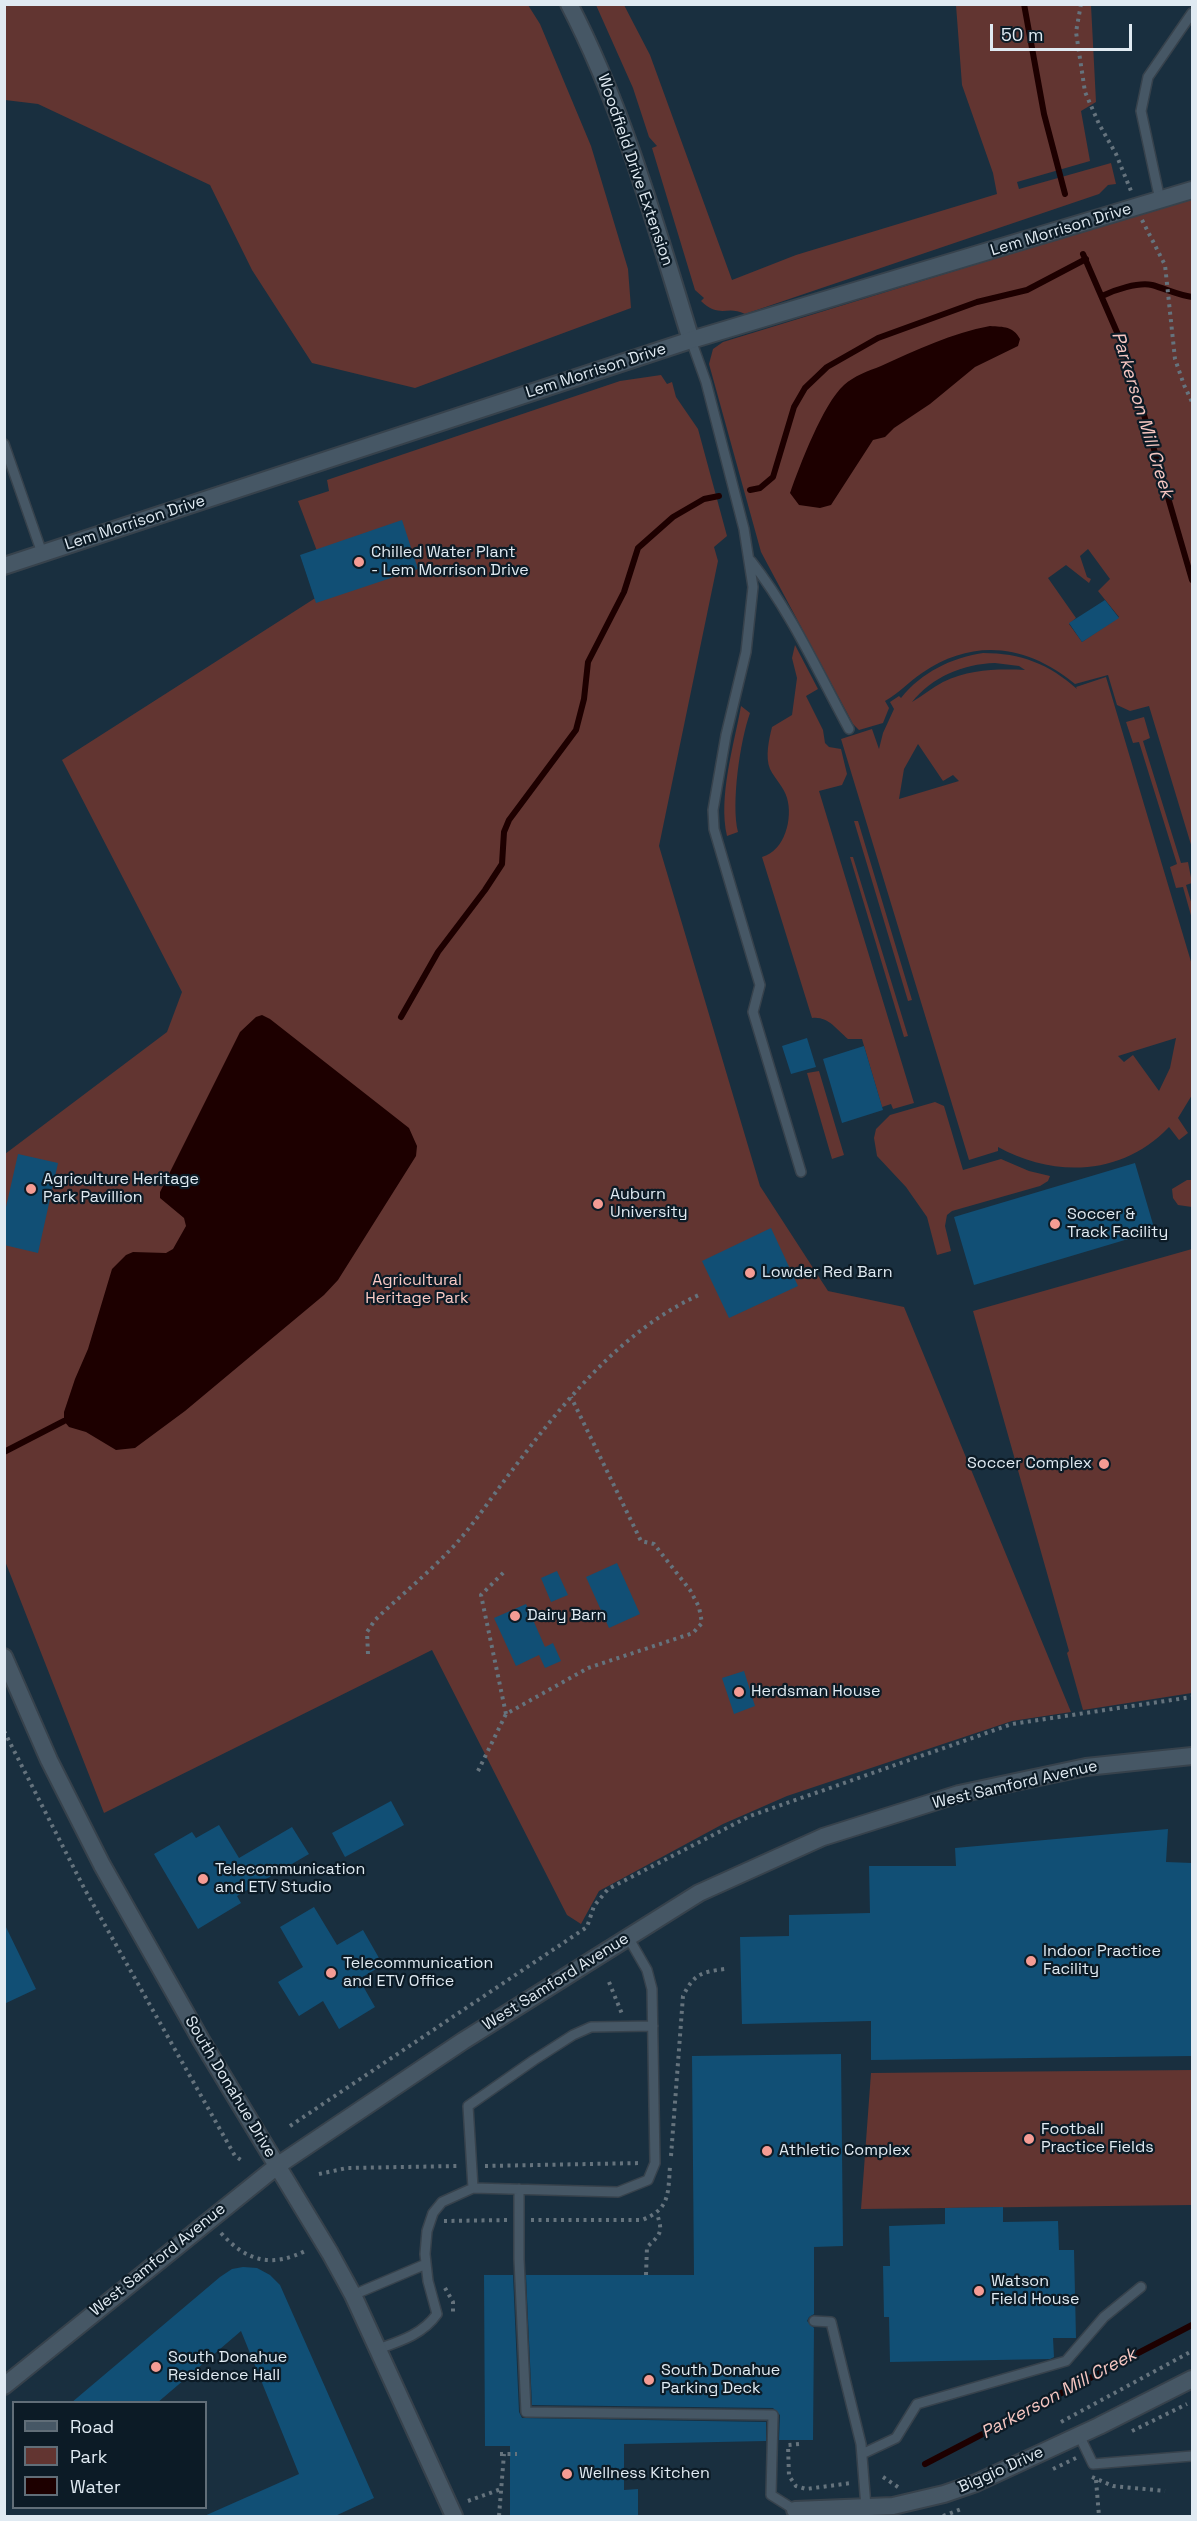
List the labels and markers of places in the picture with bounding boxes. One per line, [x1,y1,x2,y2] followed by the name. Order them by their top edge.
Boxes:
[371,543,529,581] place label: Chilled Water Plant - Lem Morrison Drive
[352,555,366,569] marker: Chilled Water Plant - Lem Morrison Drive
[43,1170,199,1208] place label: Agriculture Heritage Park Pavillion
[24,1182,38,1196] marker: Agriculture Heritage Park Pavillion
[610,1185,688,1223] place label: Auburn University
[591,1197,605,1211] marker: Auburn University
[1067,1205,1168,1243] place label: Soccer & Track Facility
[1048,1217,1062,1231] marker: Soccer & Track Facility
[762,1263,893,1283] place label: Lowder Red Barn
[743,1266,757,1280] marker: Lowder Red Barn
[967,1454,1092,1474] place label: Soccer Complex
[1097,1457,1111,1471] marker: Soccer Complex
[527,1606,606,1626] place label: Dairy Barn
[508,1609,522,1623] marker: Dairy Barn
[751,1682,880,1702] place label: Herdsman House
[732,1685,746,1699] marker: Herdsman House
[215,1860,365,1898] place label: Telecommunication and ETV Studio
[196,1872,210,1886] marker: Telecommunication and ETV Studio
[1043,1942,1161,1980] place label: Indoor Practice Facility
[343,1954,493,1992] place label: Telecommunication and ETV Office
[1024,1954,1038,1968] marker: Indoor Practice Facility
[324,1966,338,1980] marker: Telecommunication and ETV Office
[1041,2120,1154,2158] place label: Football Practice Fields
[1022,2132,1036,2146] marker: Football Practice Fields
[779,2141,911,2161] place label: Athletic Complex
[760,2144,774,2158] marker: Athletic Complex
[991,2272,1079,2310] place label: Watson Field House
[972,2284,986,2298] marker: Watson Field House
[168,2348,287,2386] place label: South Donahue Residence Hall
[149,2360,163,2374] marker: South Donahue Residence Hall
[661,2361,780,2399] place label: South Donahue Parking Deck
[642,2373,656,2387] marker: South Donahue Parking Deck
[579,2464,710,2484] place label: Wellness Kitchen
[560,2467,574,2481] marker: Wellness Kitchen

